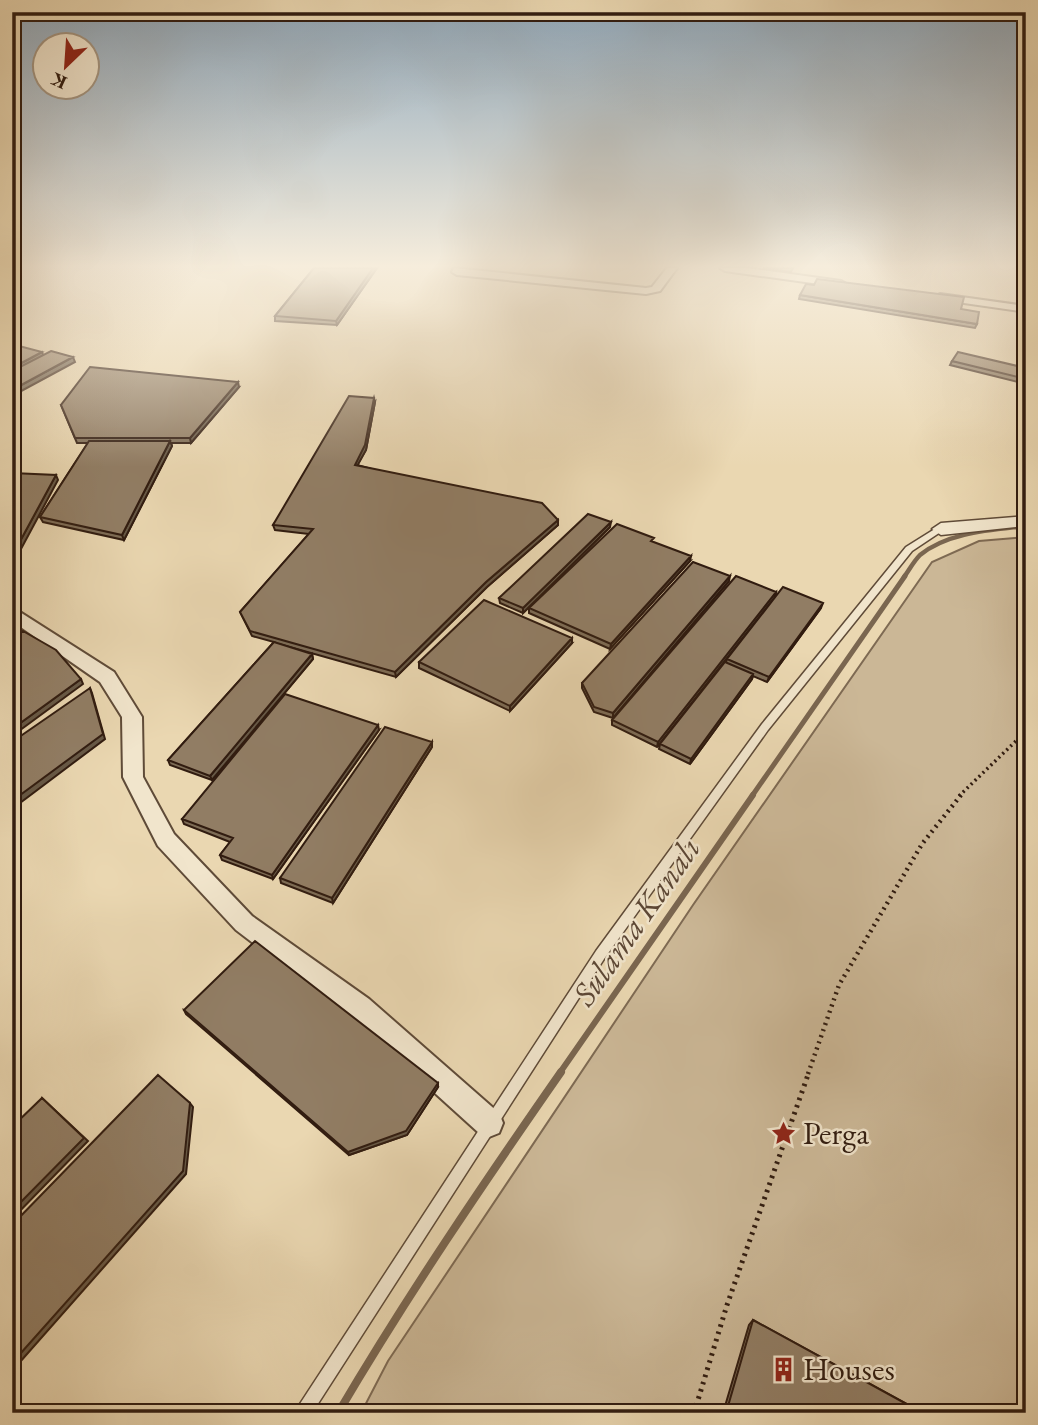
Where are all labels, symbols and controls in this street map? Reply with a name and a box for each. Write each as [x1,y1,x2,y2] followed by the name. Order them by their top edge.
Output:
[32,32,102,102] north arrow
[47,66,71,95] text: K
[562,828,710,1014] water label: Sulama Kanalı
[803,1112,869,1154] place label: Perga
[769,1119,797,1147] place icon: Perga
[803,1348,895,1390] place label: Houses
[769,1355,797,1383] building icon: Houses

